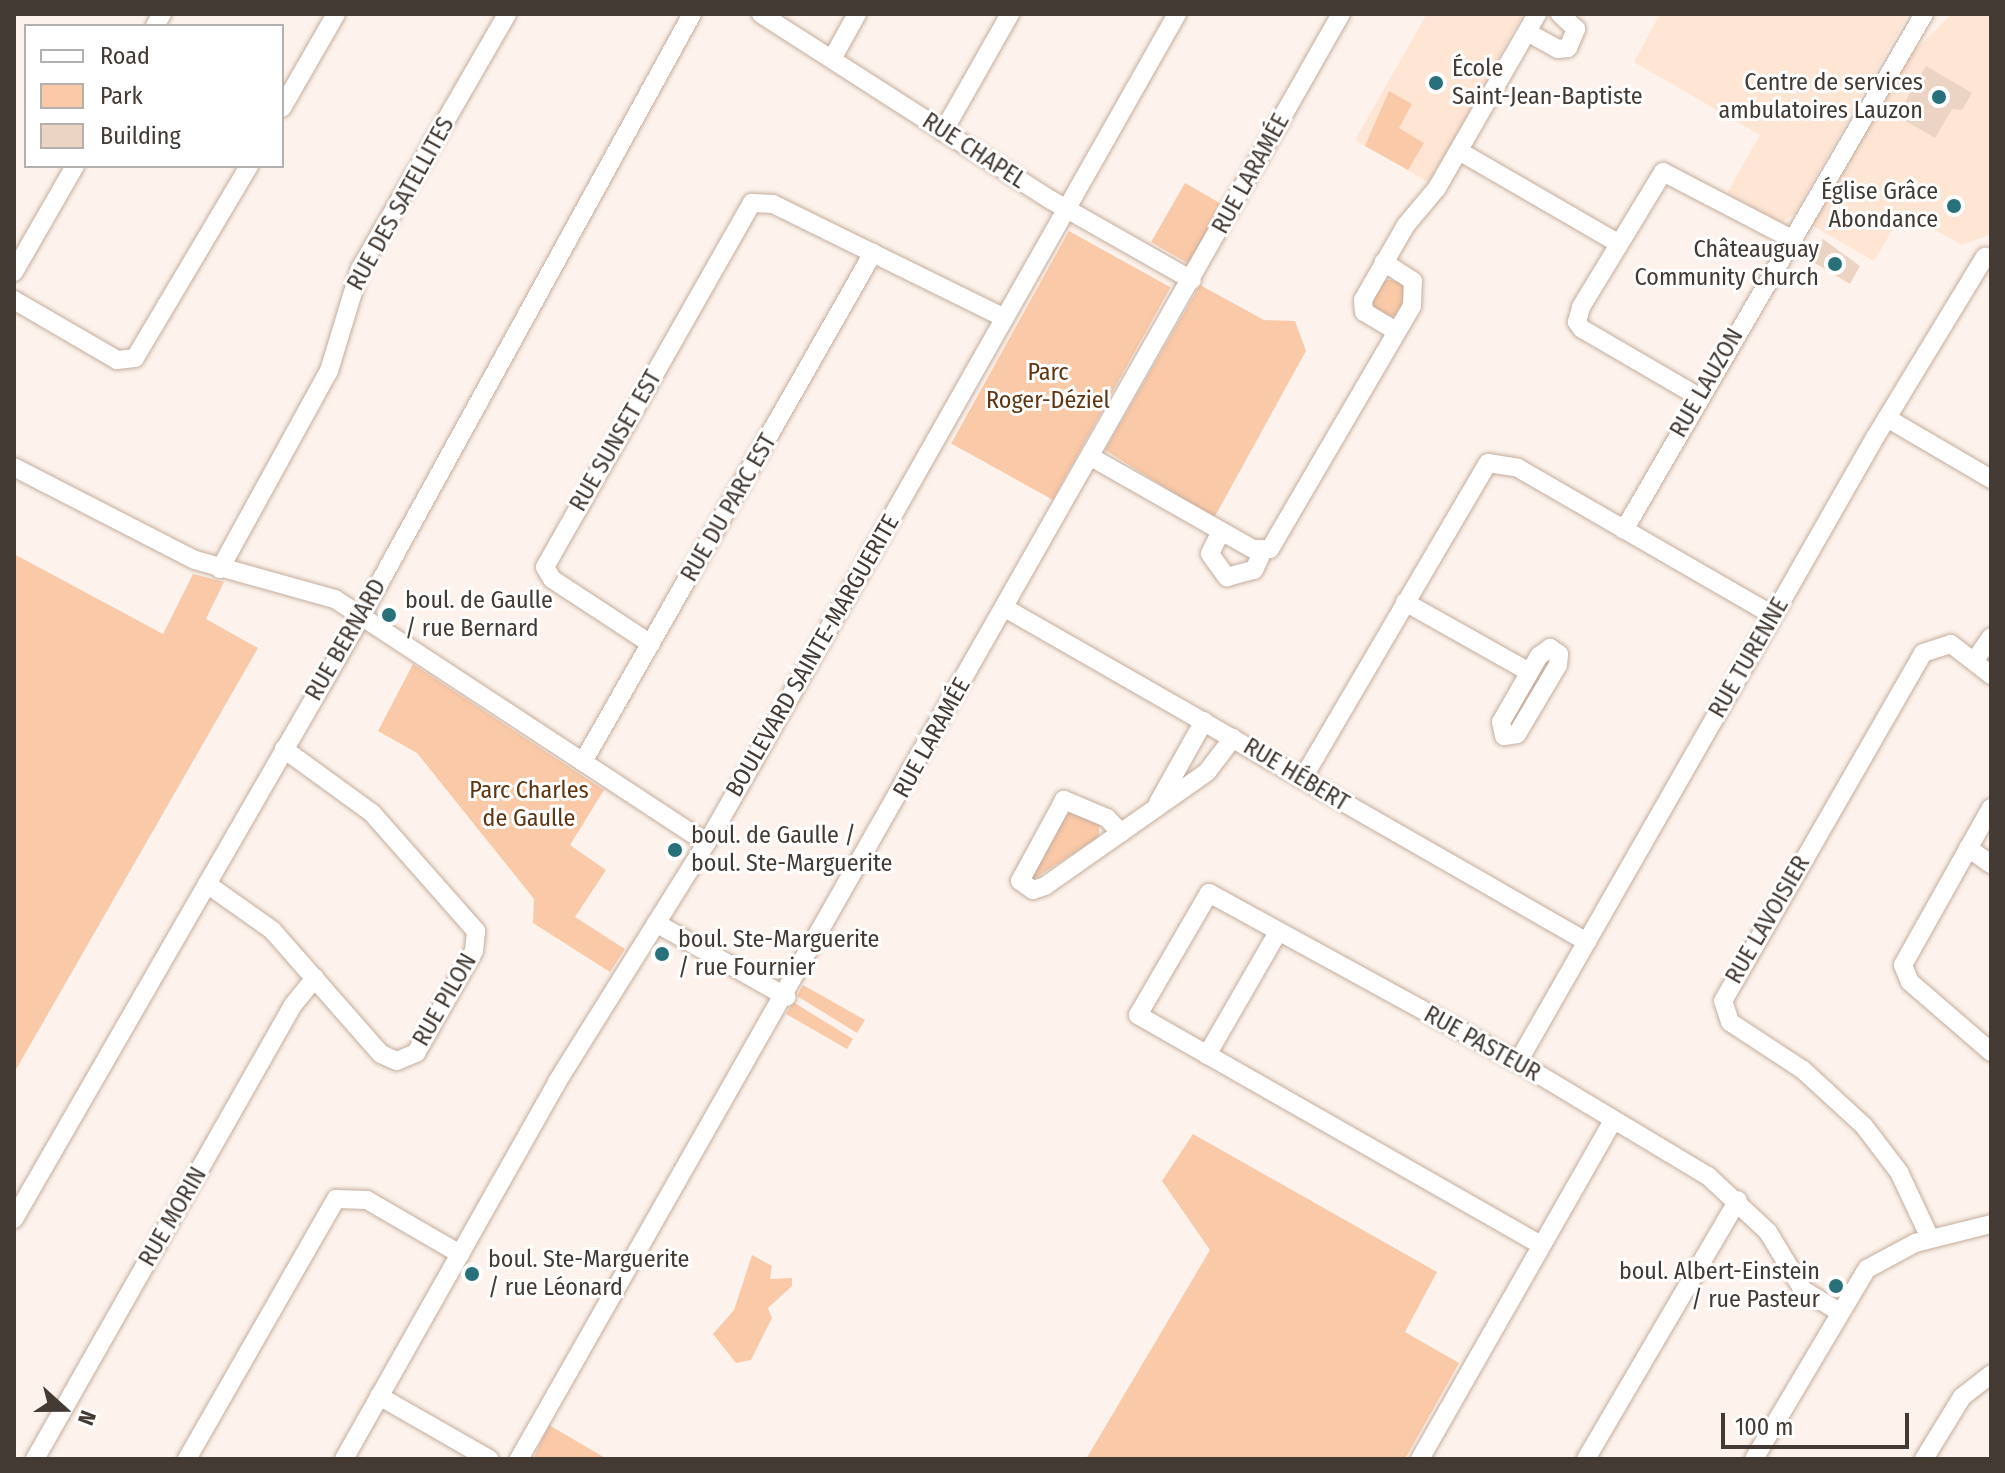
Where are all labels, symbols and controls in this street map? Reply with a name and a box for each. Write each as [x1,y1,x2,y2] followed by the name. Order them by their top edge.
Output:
[24,24,284,168] legend
[100,42,150,70] text: Road
[1452,55,1642,111] place label: École Saint-Jean-Baptiste
[1719,69,1923,125] place label: Centre de services ambulatoires Lauzon
[1427,74,1445,92] marker: École Saint-Jean-Baptiste
[100,82,143,110] text: Park
[1930,88,1948,106] marker: Centre de services ambulatoires Lauzon
[917,107,1031,195] street label: RUE CHAPEL
[1206,109,1296,239] street label: RUE LARAMÉE
[341,112,461,296] street label: RUE DES SATELLITES
[100,122,181,150] text: Building
[1821,178,1938,234] place label: Église Grâce Abondance
[1945,197,1963,215] marker: Église Grâce Abondance
[1635,236,1819,292] place label: Châteauguay Community Church
[1826,255,1844,273] marker: Châteauguay Community Church
[1664,323,1750,443] street label: RUE LAUZON
[986,359,1110,415] park label: Parc Roger-Déziel
[564,365,668,517] street label: RUE SUNSET EST
[675,429,783,587] street label: RUE DU PARC EST
[720,510,906,802] street label: BOULEVARD SAINTE-MARGUERITE
[300,574,392,706] street label: RUE BERNARD
[405,587,553,643] place label: boul. de Gaulle / rue Bernard
[1703,593,1795,723] street label: RUE TURENNE
[380,606,398,624] marker: boul. de Gaulle / rue Bernard
[887,673,977,803] street label: RUE LARAMÉE
[1238,732,1354,818] street label: RUE HÉBERT
[469,777,589,833] park label: Parc Charles de Gaulle
[691,822,892,878] place label: boul. de Gaulle / boul. Ste-Marguerite
[666,841,684,859] marker: boul. de Gaulle / boul. Ste-Marguerite
[1720,851,1816,989] street label: RUE LAVOISIER
[678,926,879,982] place label: boul. Ste-Marguerite / rue Fournier
[653,945,671,963] marker: boul. Ste-Marguerite / rue Fournier
[407,949,483,1051] street label: RUE PILON
[1419,1000,1545,1088] street label: RUE PASTEUR
[133,1162,213,1272] street label: RUE MORIN
[488,1246,689,1302] place label: boul. Ste-Marguerite / rue Léonard
[1619,1258,1820,1314] place label: boul. Albert-Einstein / rue Pasteur
[463,1265,481,1283] marker: boul. Ste-Marguerite / rue Léonard
[1827,1277,1845,1295] marker: boul. Albert-Einstein / rue Pasteur
[24,1369,104,1449] north arrow
[1725,1397,1913,1447] scale bar
[72,1407,102,1429] text: N
[1735,1413,1793,1441] text: 100 m

